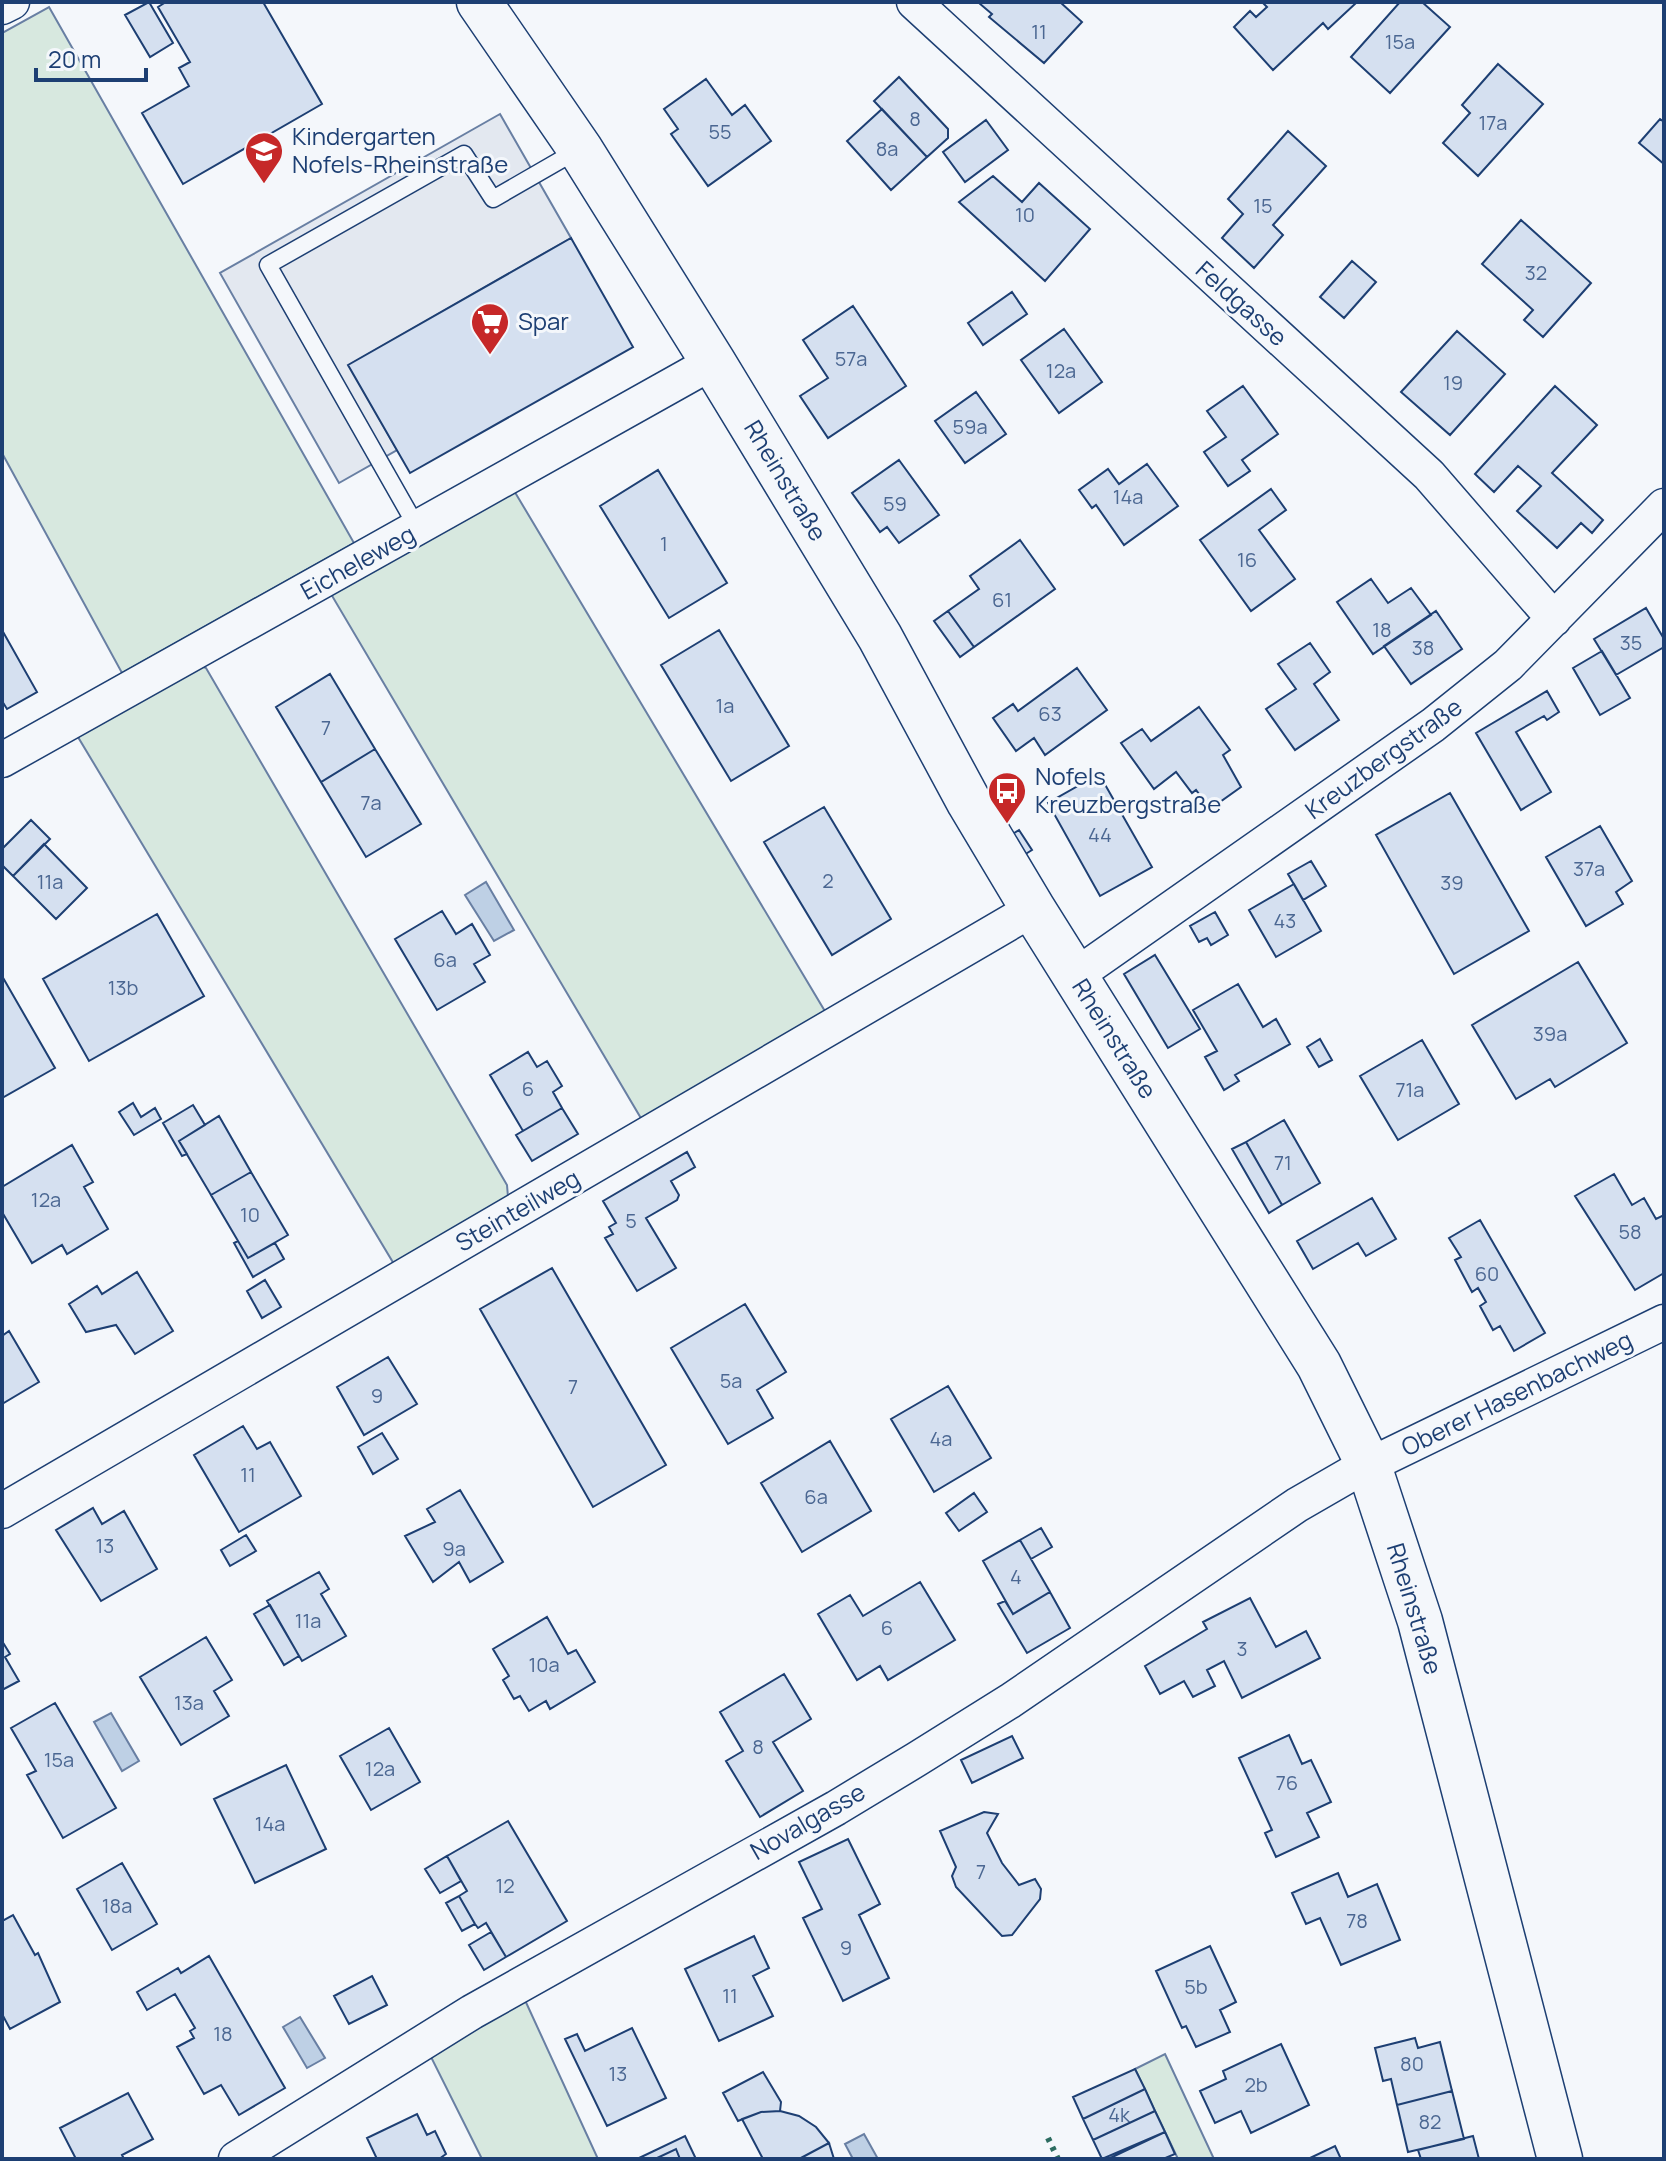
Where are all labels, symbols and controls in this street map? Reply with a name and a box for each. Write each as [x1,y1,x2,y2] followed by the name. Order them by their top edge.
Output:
[1031,18,1047,45] house number: 11
[1385,28,1415,55] house number: 15a
[36,32,146,82] scale bar
[48,42,101,75] text: 20 m
[909,105,921,132] house number: 8
[1479,109,1507,136] house number: 17a
[708,118,732,145] house number: 55
[292,119,508,180] place label: Kindergarten Nofels-Rheinstraße
[243,130,285,185] school or university icon: Kindergarten Nofels-Rheinstraße
[876,135,898,162] house number: 8a
[1253,192,1273,219] house number: 15
[1015,201,1035,228] house number: 10
[1189,253,1295,353] street label: Feldgasse
[1525,259,1547,286] house number: 32
[469,301,511,356] supermarket icon: Spar
[518,304,569,337] place label: Spar
[835,345,867,372] house number: 57a
[1046,357,1076,384] house number: 12a
[1443,369,1463,396] house number: 19
[952,413,988,440] house number: 59a
[737,414,835,547] street label: Rheinstraße
[1113,483,1143,510] house number: 14a
[883,490,907,517] house number: 59
[294,517,420,607] street label: Eicheleweg
[660,530,668,557] house number: 1
[1237,546,1257,573] house number: 16
[992,586,1012,613] house number: 61
[1372,616,1392,643] house number: 18
[1620,629,1642,656] house number: 35
[1412,634,1434,661] house number: 38
[1298,690,1468,826] street label: Kreuzbergstraße
[716,692,734,719] house number: 1a
[1038,700,1062,727] house number: 63
[321,714,331,741] house number: 7
[1035,759,1221,820] place label: Nofels Kreuzbergstraße
[986,770,1028,825] bus stop icon: Nofels Kreuzbergstraße
[360,789,382,816] house number: 7a
[1088,821,1112,848] house number: 44
[1573,855,1605,882] house number: 37a
[822,867,834,894] house number: 2
[37,868,63,895] house number: 11a
[1440,869,1464,896] house number: 39
[1274,907,1296,934] house number: 43
[433,946,457,973] house number: 6a
[1065,972,1165,1104] street label: Rheinstraße
[108,974,139,1001] house number: 13b
[1533,1020,1567,1047] house number: 39a
[522,1075,534,1102] house number: 6
[1396,1076,1424,1103] house number: 71a
[1274,1149,1292,1176] house number: 71
[449,1161,585,1259] street label: Steinteilweg
[31,1186,61,1213] house number: 12a
[240,1201,260,1228] house number: 10
[625,1207,637,1234] house number: 5
[1618,1218,1642,1245] house number: 58
[1475,1260,1499,1287] house number: 60
[1395,1322,1637,1463] street label: Oberer Hasenbachweg
[720,1367,742,1394] house number: 5a
[568,1373,578,1400] house number: 7
[371,1382,383,1409] house number: 9
[930,1425,952,1452] house number: 4a
[240,1461,256,1488] house number: 11
[804,1483,828,1510] house number: 6a
[96,1532,114,1559] house number: 13
[442,1535,466,1562] house number: 9a
[1380,1539,1451,1678] street label: Rheinstraße
[1010,1563,1022,1590] house number: 4
[295,1607,321,1634] house number: 11a
[881,1614,893,1641] house number: 6
[1236,1635,1248,1662] house number: 3
[528,1651,560,1678] house number: 10a
[174,1689,204,1716] house number: 13a
[752,1733,764,1760] house number: 8
[44,1746,74,1773] house number: 15a
[365,1755,395,1782] house number: 12a
[1276,1769,1298,1796] house number: 76
[744,1775,871,1867] street label: Novalgasse
[255,1810,285,1837] house number: 14a
[976,1858,986,1885] house number: 7
[495,1872,515,1899] house number: 12
[102,1892,132,1919] house number: 18a
[1346,1907,1368,1934] house number: 78
[840,1934,852,1961] house number: 9
[1184,1973,1208,2000] house number: 5b
[722,1982,738,2009] house number: 11
[213,2020,233,2047] house number: 18
[1400,2050,1424,2077] house number: 80
[609,2060,627,2087] house number: 13
[1244,2071,1268,2098] house number: 2b
[1108,2101,1131,2128] house number: 4k
[1418,2108,1442,2135] house number: 82

